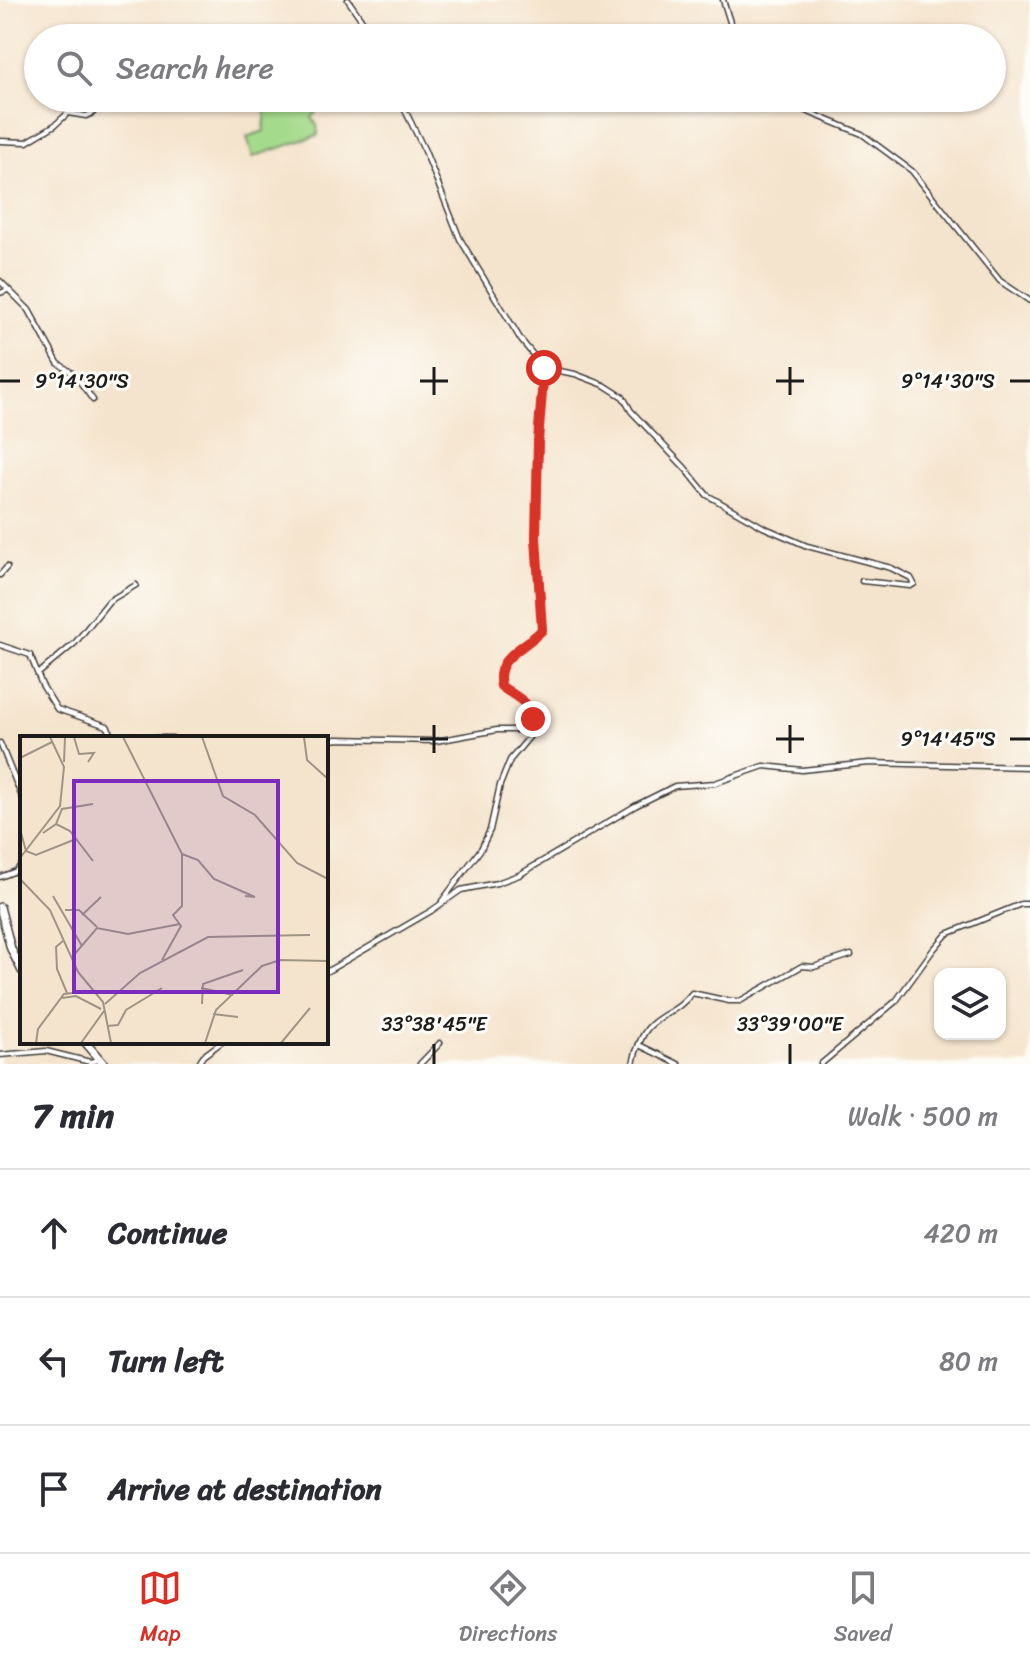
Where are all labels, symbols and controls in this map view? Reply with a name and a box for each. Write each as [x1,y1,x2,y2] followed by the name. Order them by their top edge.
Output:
[24,24,1006,112] search box
[116,41,274,95] text: Search here
[52,46,96,90] icon: search
[526,350,562,386] route start
[35,364,129,399] text: 9°14'30"S
[901,364,995,399] text: 9°14'30"S
[515,701,551,737] route end
[901,722,996,757] text: 9°14'45"S
[20,736,328,1044] inset map
[934,968,1006,1040] map controls
[934,968,1006,1040] button: layers
[381,1007,488,1042] text: 33°38'45"E
[737,1007,845,1042] text: 33°39'00"E
[32,1086,114,1146] text: 7 min
[848,1093,998,1139] text: Walk · 500 m
[108,1206,227,1260] text: Continue
[924,1210,998,1256] text: 420 m
[32,1211,76,1255] icon: ahead
[108,1334,224,1388] text: Turn left
[939,1338,998,1384] text: 80 m
[32,1339,76,1383] icon: left
[108,1462,382,1516] text: Arrive at destination
[32,1467,76,1511] icon: arrive
[138,1566,182,1653] tab: Map
[459,1566,557,1653] tab: Directions
[834,1566,892,1653] tab: Saved

